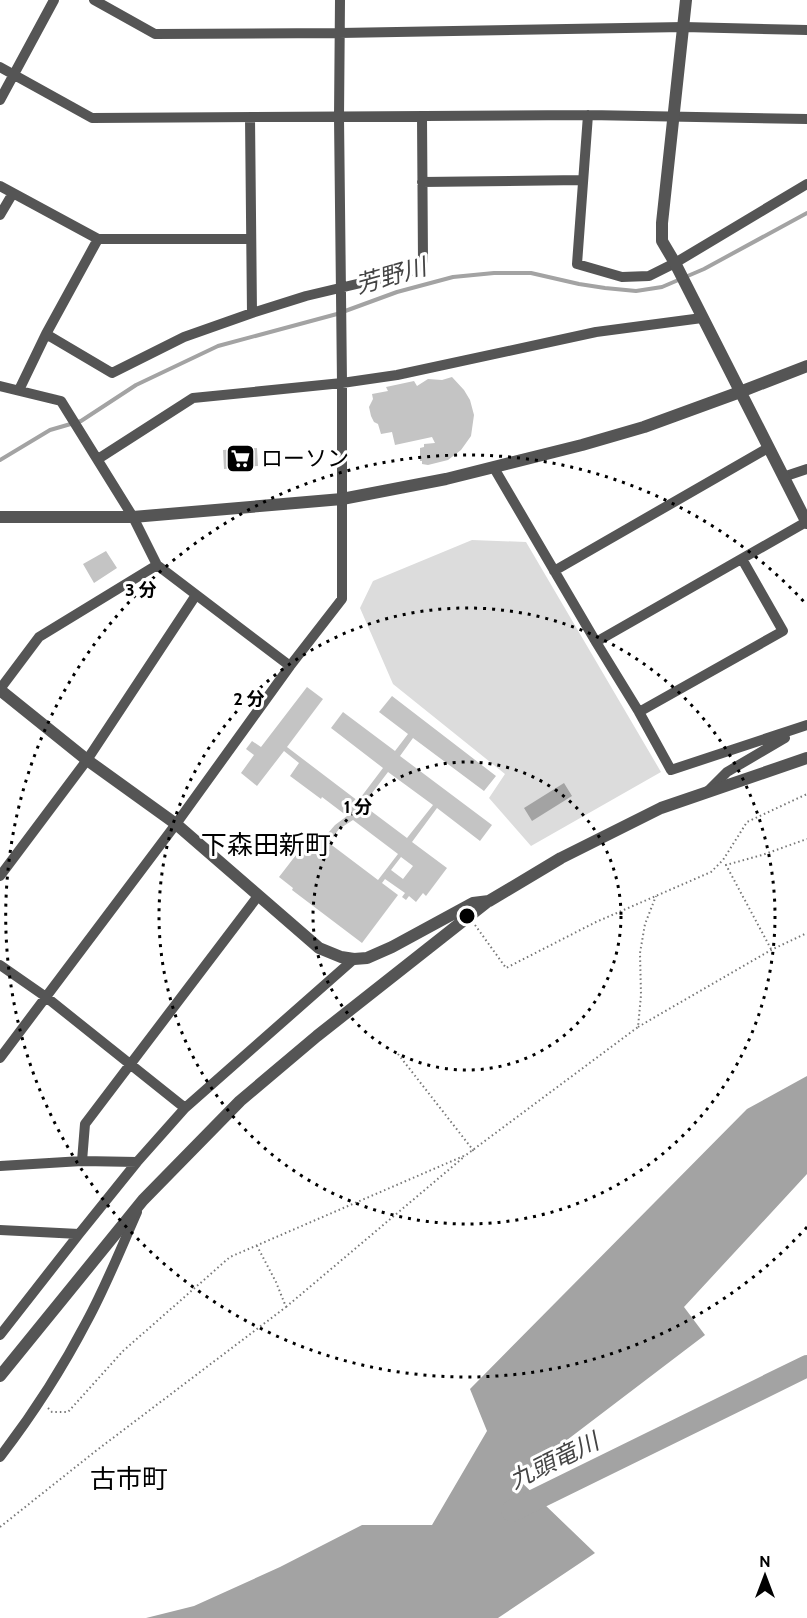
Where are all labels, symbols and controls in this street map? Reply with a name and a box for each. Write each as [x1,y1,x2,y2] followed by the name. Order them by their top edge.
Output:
[352,251,432,299] water label: 芳野川
[224,442,256,474] supermarket icon: ローソン
[261,445,349,472] place label: ローソン
[125,579,157,601] text: 3 分
[233,688,265,710] text: 2 分
[344,796,372,818] text: 1 分
[201,829,331,861] district label: 下森田新町
[457,906,477,926] centre of rings
[504,1425,606,1495] water label: 九頭竜川
[90,1463,168,1495] district label: 古市町
[735,1546,795,1606] north arrow
[759,1552,771,1571] text: N

